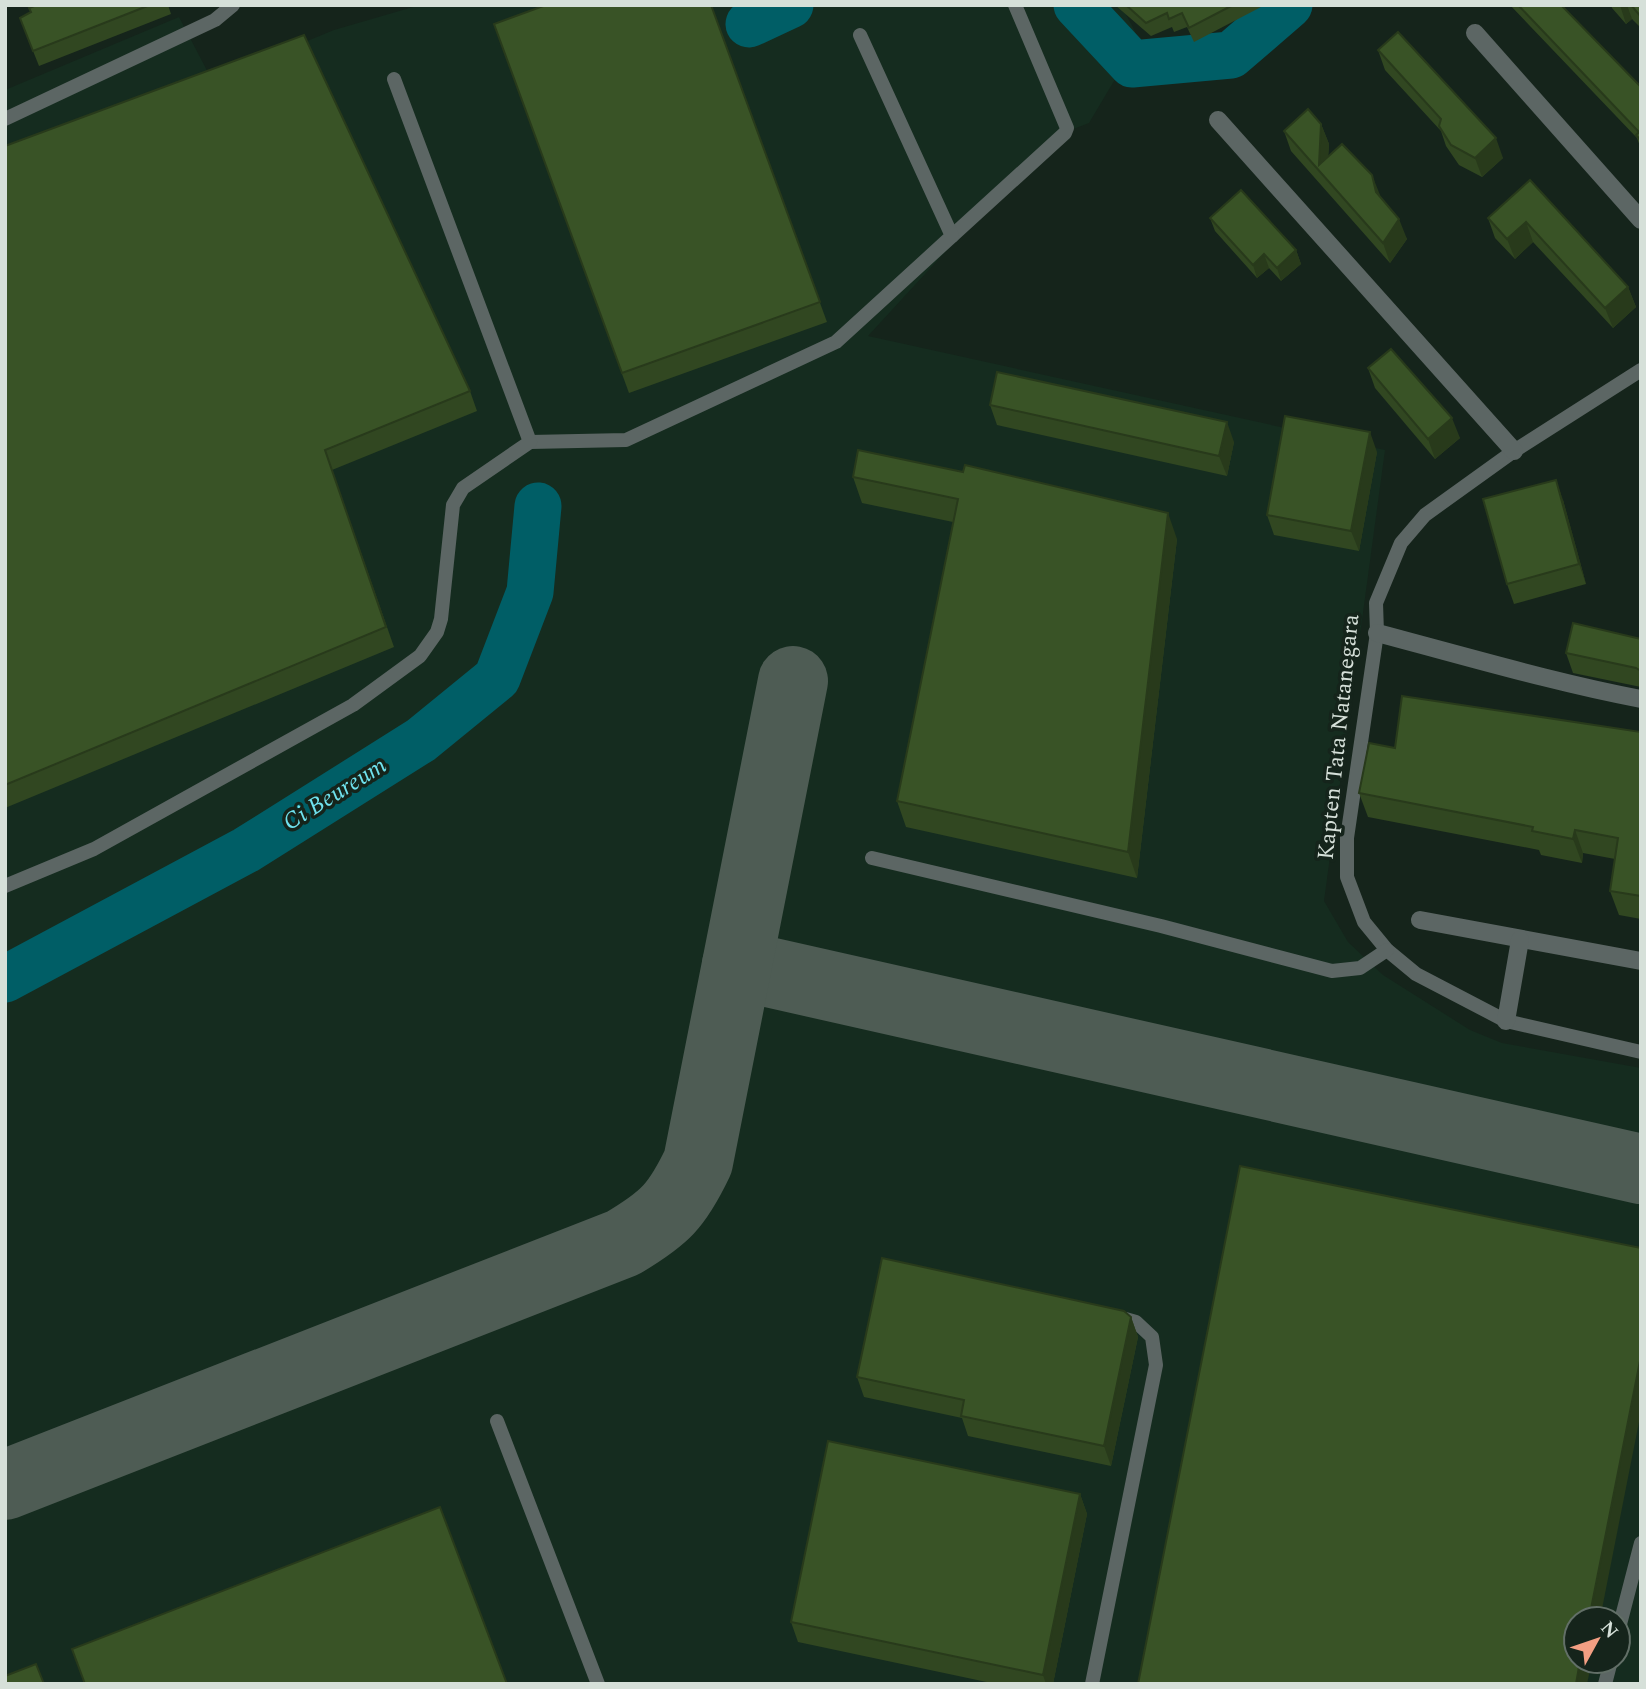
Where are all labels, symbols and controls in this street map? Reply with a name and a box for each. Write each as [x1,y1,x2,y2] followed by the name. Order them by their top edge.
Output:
[1309,612,1369,862] street label: Kapten Tata Natanegara
[276,748,394,840] water label: Ci Beureum
[1562,1605,1632,1675] north arrow
[1593,1615,1625,1645] text: N

